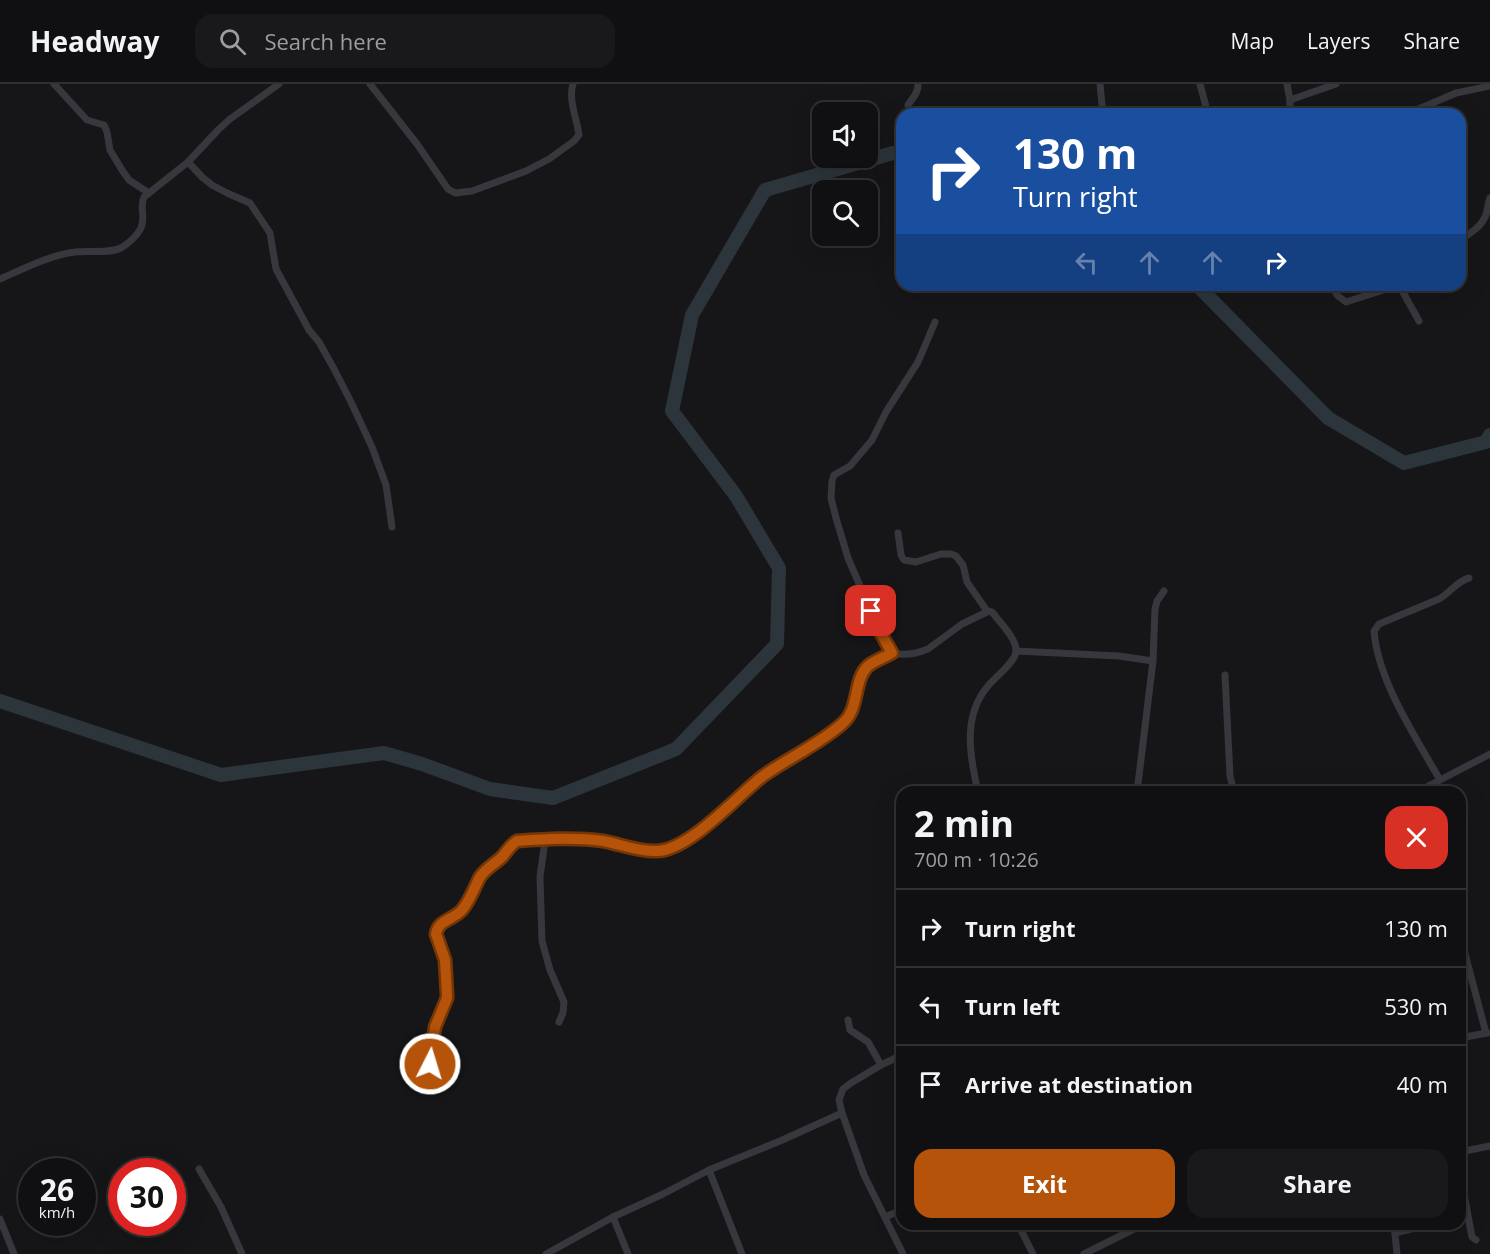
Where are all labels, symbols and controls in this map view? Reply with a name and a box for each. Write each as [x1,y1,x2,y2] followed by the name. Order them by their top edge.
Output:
[195,14,615,68] search box
[30,22,159,60] text: Headway
[216,25,249,58] icon: search
[264,26,387,56] text: Search here
[1231,27,1274,55] text: Map
[1307,27,1371,55] text: Layers
[1404,27,1460,55] text: Share
[812,102,878,246] map controls
[812,102,878,168] button: sound
[1013,124,1137,181] text: 130 m
[914,132,992,210] icon: right
[1013,178,1138,215] text: Turn right
[812,180,878,246] button: search
[1070,246,1103,279] icon: left
[1133,246,1166,279] icon: ahead
[1196,246,1229,279] icon: ahead
[1259,246,1292,279] icon: right
[845,585,896,636] pin
[854,594,887,627] icon: arrive
[914,799,1014,848] text: 2 min
[1385,806,1448,869] button: close
[914,846,1039,873] text: 700 m · 10:26
[914,912,947,945] icon: right
[965,913,1076,943] text: Turn right
[1384,913,1448,943] text: 130 m
[914,990,947,1023] icon: left
[965,991,1060,1021] text: Turn left
[1384,991,1448,1021] text: 530 m
[398,1032,462,1096] position arrow
[914,1068,947,1101] icon: arrive
[965,1069,1193,1099] text: Arrive at destination
[1397,1069,1448,1099] text: 40 m
[914,1149,1175,1218] button: Exit
[1187,1149,1448,1218] button: Share
[108,1158,186,1236] speed limit sign: 30
[40,1169,74,1210] text: 26
[39,1202,75,1222] text: km/h

